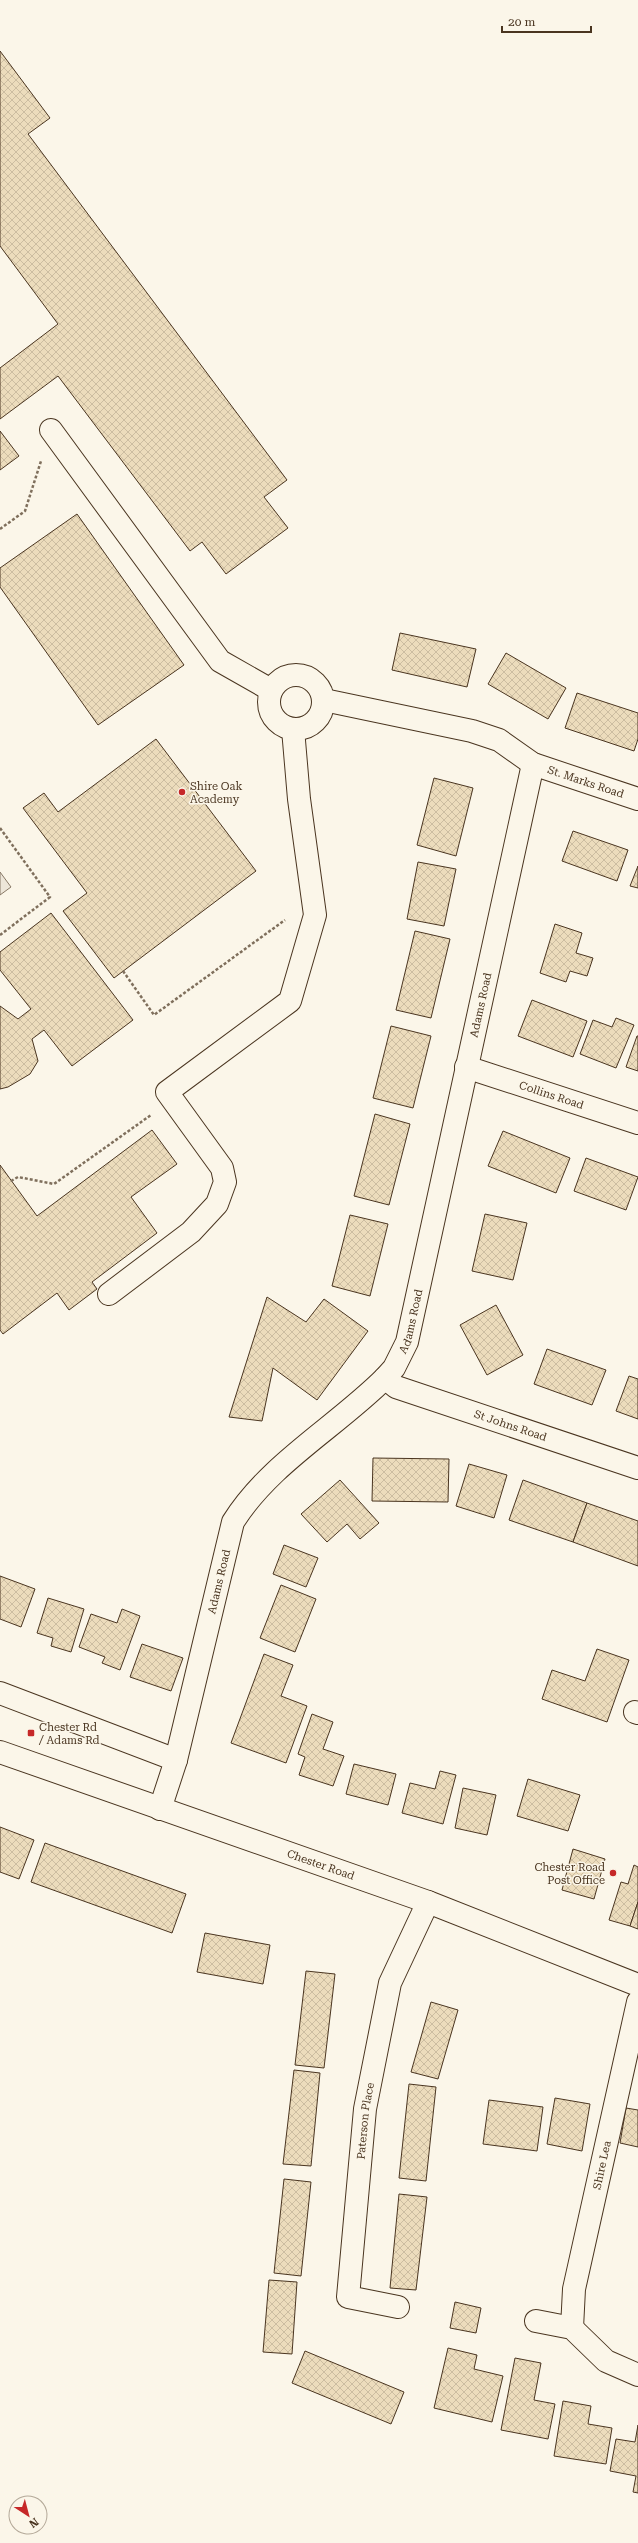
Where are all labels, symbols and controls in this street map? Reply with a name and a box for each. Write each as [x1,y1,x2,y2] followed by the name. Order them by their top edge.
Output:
[502,8,591,34] scale bar
[508,15,535,29] text: 20 m
[546,763,626,800] street label: St. Marks Road
[190,780,242,806] place label: Shire Oak Academy
[177,787,187,797] marker: Shire Oak Academy
[467,971,494,1038] street label: Adams Road
[518,1078,586,1111] street label: Collins Road
[396,1288,425,1356] street label: Adams Road
[473,1407,549,1444] street label: St Johns Road
[205,1548,233,1615] street label: Adams Road
[38,1721,100,1747] place label: Chester Rd / Adams Rd
[26,1728,36,1738] marker: Chester Rd / Adams Rd
[285,1847,356,1882] street label: Chester Road
[534,1861,605,1887] place label: Chester Road Post Office
[608,1868,618,1878] marker: Chester Road Post Office
[354,2081,377,2160] street label: Paterson Place
[590,2139,613,2191] street label: Shire Lea
[8,2495,48,2535] north arrow
[26,2515,41,2531] text: N

